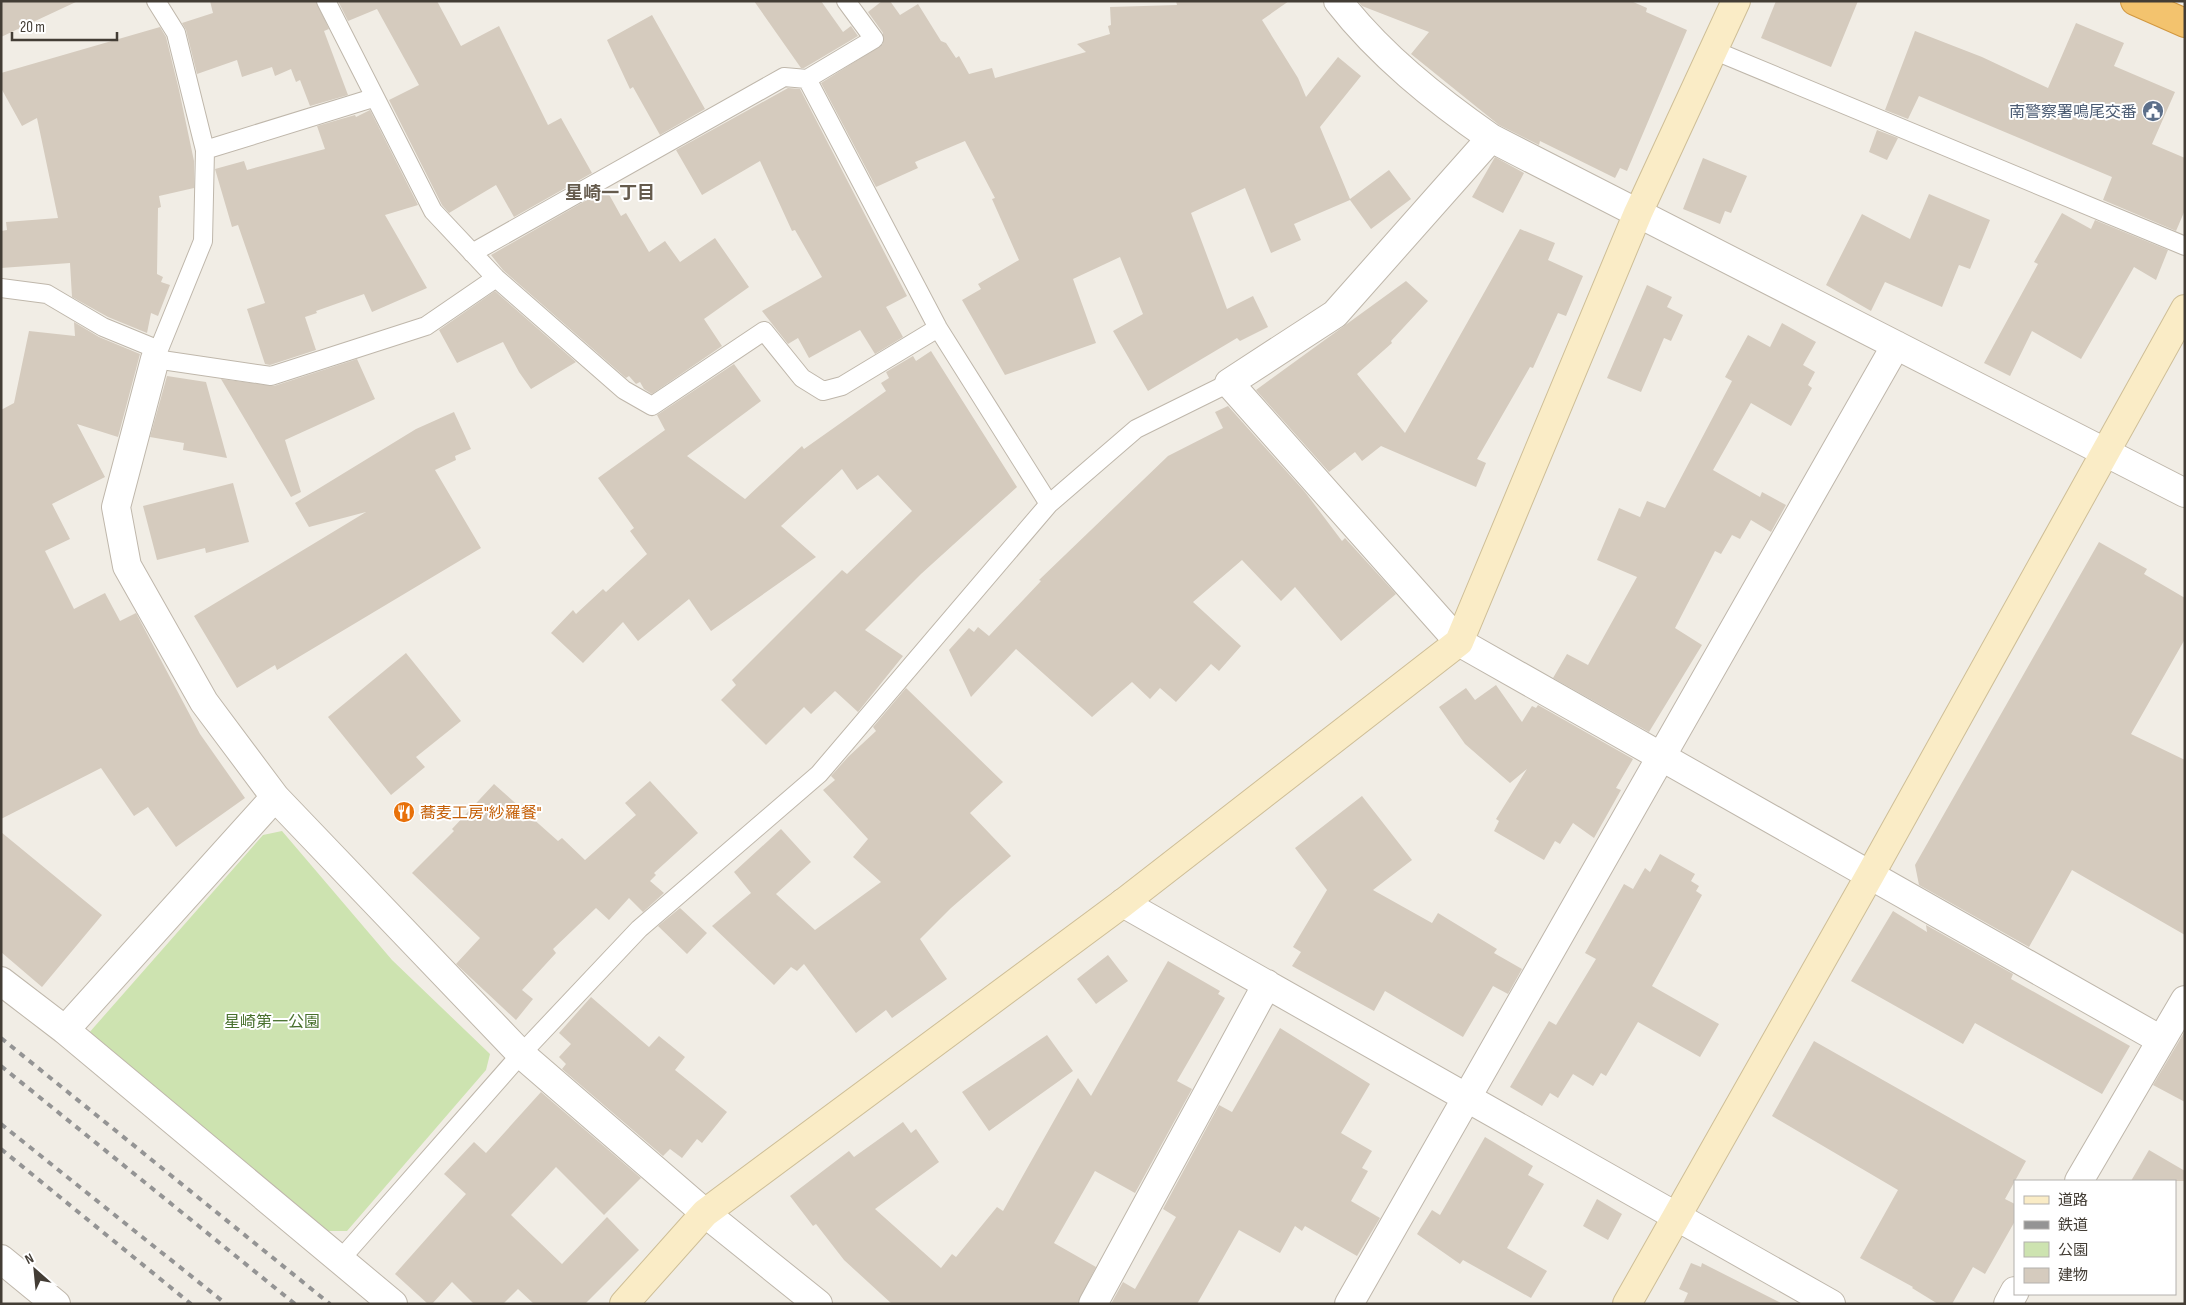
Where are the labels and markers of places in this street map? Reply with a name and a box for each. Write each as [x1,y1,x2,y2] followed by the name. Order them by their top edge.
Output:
[2141,99,2165,123] public building icon: 南警察署鳴尾交番
[2009,103,2137,122] place label: 南警察署鳴尾交番
[392,800,416,824] restaurant icon: 蕎麦工房"紗羅餐"
[420,804,541,823] place label: 蕎麦工房"紗羅餐"

